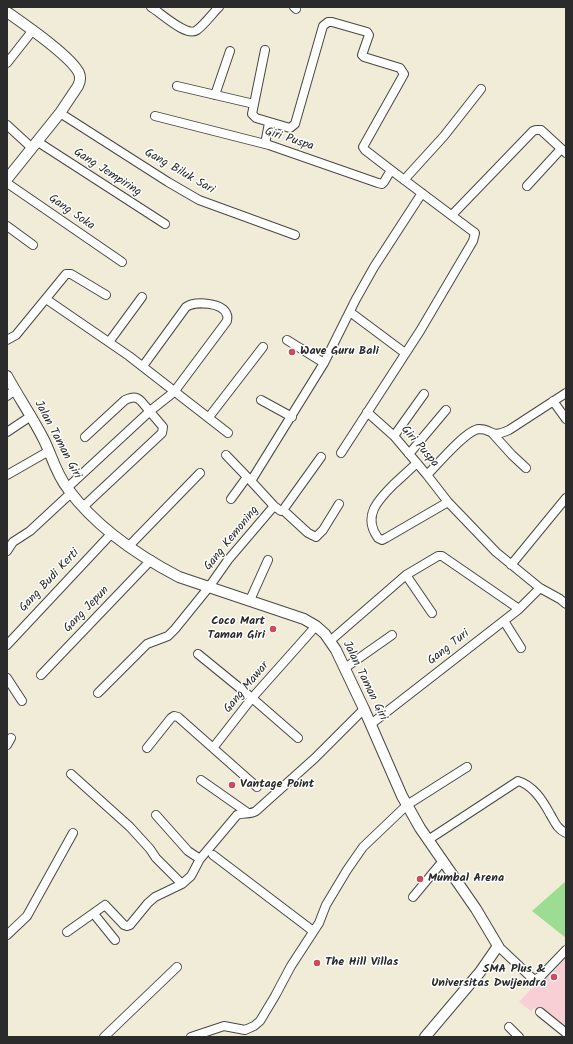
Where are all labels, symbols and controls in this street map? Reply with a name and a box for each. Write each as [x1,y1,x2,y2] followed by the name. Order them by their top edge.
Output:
[263,125,315,155] street label: Giri Puspa
[70,146,144,200] street label: Gang Jempiring
[141,146,217,198] street label: Gang Biluk Sari
[45,192,97,234] street label: Gang Soka
[300,345,379,359] place label: Wave Guru Bali
[287,347,297,357] marker: Wave Guru Bali
[30,398,84,482] street label: Jalan Taman Giri
[397,423,441,471] street label: Giri Puspa
[202,504,262,574] street label: Gang Kemoning
[17,547,83,615] street label: Gang Budi Kerti
[61,584,113,636] street label: Gang Jepun
[207,615,265,643] place label: Coco Mart Taman Giri
[268,624,278,634] marker: Coco Mart Taman Giri
[425,627,473,669] street label: Gang Turi
[339,639,389,723] street label: Jalan Taman Giri
[221,659,273,717] street label: Gang Mawar
[240,778,314,792] place label: Vantage Point
[227,780,237,790] marker: Vantage Point
[428,872,504,886] place label: Mumbal Arena
[415,874,425,884] marker: Mumbal Arena
[325,956,398,970] place label: The Hill Villas
[312,958,322,968] marker: The Hill Villas
[431,963,546,991] place label: SMA Plus & Universitas Dwijendra
[549,972,559,982] marker: SMA Plus & Universitas Dwijendra

